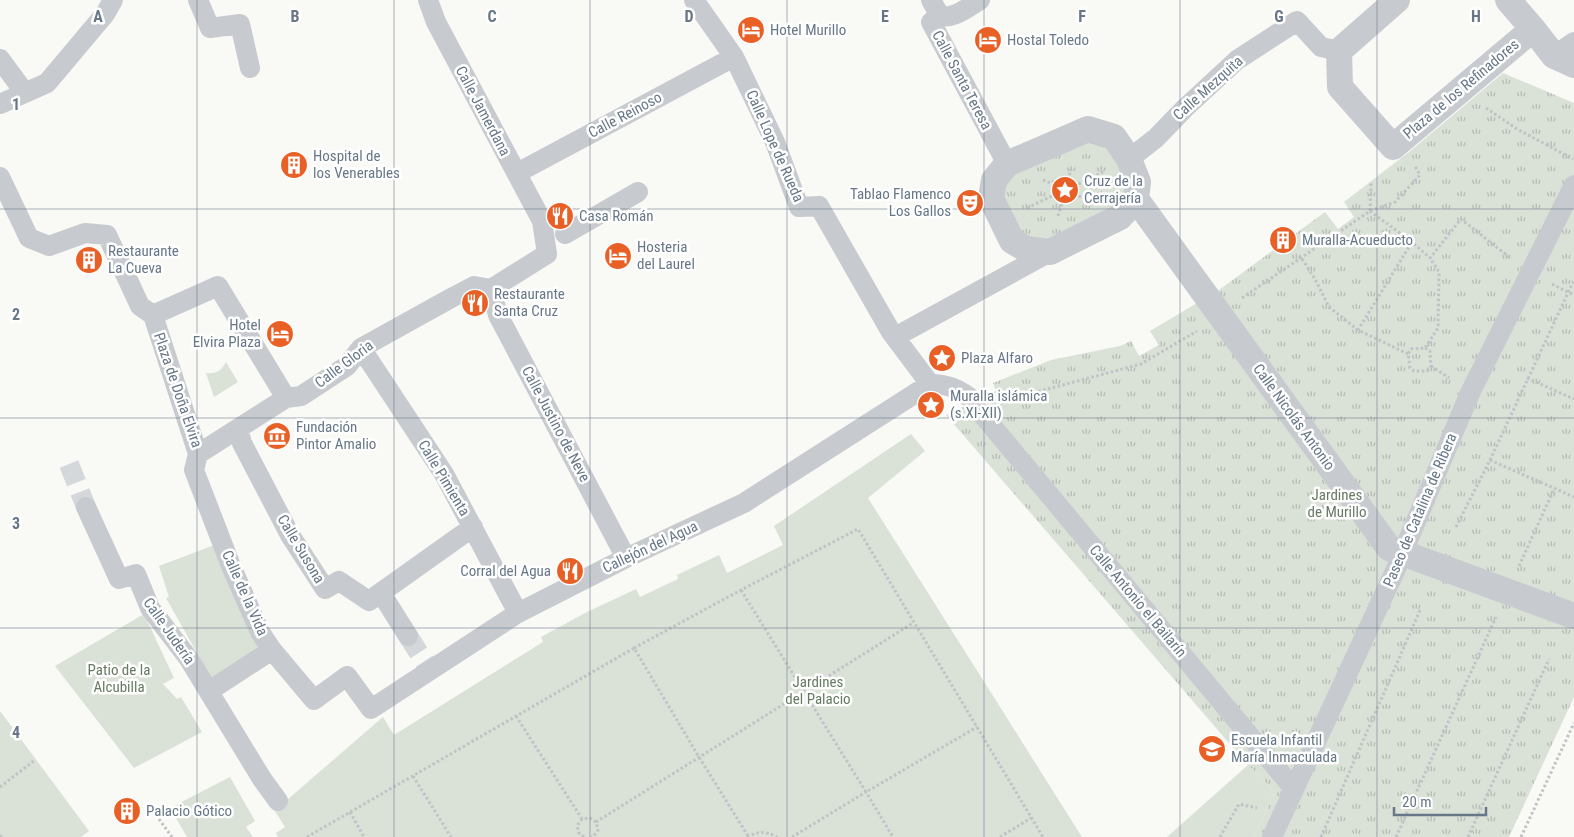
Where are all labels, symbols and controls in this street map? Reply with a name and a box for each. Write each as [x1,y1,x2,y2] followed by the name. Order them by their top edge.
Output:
[93,7,103,26] text: A
[291,7,300,26] text: B
[487,7,497,26] text: C
[684,7,694,26] text: D
[881,7,889,26] text: E
[1078,7,1086,26] text: F
[1274,7,1284,26] text: G
[1471,7,1481,26] text: H
[736,15,766,45] hotel icon: Hotel Murillo
[770,21,846,39] place label: Hotel Murillo
[973,25,1003,55] hotel icon: Hostal Toledo
[928,27,996,133] street label: Calle Santa Teresa
[1007,31,1089,49] place label: Hostal Toledo
[1400,35,1523,143] street label: Plaza de los Refinadores
[1169,52,1247,124] street label: Calle Mezquita
[452,63,514,159] street label: Calle Jamerdana
[742,87,808,205] street label: Calle Lope de Rueda
[585,88,665,142] street label: Calle Reinoso
[12,95,20,114] text: 1
[313,147,400,182] place label: Hospital de los Venerables
[279,150,309,180] building icon: Hospital de los Venerables
[1084,172,1143,207] place label: Cruz de la Cerrajería
[1050,175,1080,205] place icon: Cruz de la Cerrajería
[850,185,951,220] place label: Tablao Flamenco Los Gallos
[955,188,985,218] theatre icon: Tablao Flamenco Los Gallos
[545,201,575,231] restaurant icon: Casa Román
[579,207,653,225] place label: Casa Román
[1268,225,1298,255] building icon: Muralla-Acueducto
[1302,231,1413,249] place label: Muralla-Acueducto
[637,238,695,273] place label: Hosteria del Laurel
[603,241,633,271] hotel icon: Hosteria del Laurel
[108,242,179,277] place label: Restaurante La Cueva
[74,245,104,275] building icon: Restaurante La Cueva
[494,285,565,320] place label: Restaurante Santa Cruz
[460,288,490,318] restaurant icon: Restaurante Santa Cruz
[12,305,20,324] text: 2
[193,316,261,351] place label: Hotel Elvira Plaza
[265,319,295,349] hotel icon: Hotel Elvira Plaza
[150,330,206,450] street label: Plaza de Doña Elvira
[311,336,377,392] street label: Calle Gloria
[927,343,957,373] place icon: Plaza Alfaro
[961,349,1033,367] place label: Plaza Alfaro
[1249,360,1339,474] street label: Calle Nicolás Antonio
[518,363,594,485] street label: Calle Justino de Neve
[950,387,1047,422] place label: Muralla islámica (s.XI-XII)
[916,390,946,420] place icon: Muralla islámica (s.XI-XII)
[296,418,376,453] place label: Fundación Pintor Amalio
[262,421,292,451] museum icon: Fundación Pintor Amalio
[1379,430,1461,590] street label: Paseo de Catalina de Ribera
[414,437,474,519] street label: Calle Pimienta
[1308,486,1366,521] park label: Jardines de Murillo
[273,511,329,587] street label: Calle Susona
[12,514,20,533] text: 3
[600,517,700,577] street label: Callejón del Agua
[1086,541,1190,661] street label: Calle Antonio el Bailarín
[218,548,272,638] street label: Calle de la Vida
[555,556,585,586] restaurant icon: Corral del Agua
[460,562,551,580] place label: Corral del Agua
[139,594,199,668] street label: Calle Judería
[88,661,150,696] park label: Patio de la Alcubilla
[785,673,851,708] park label: Jardines del Palacio
[12,723,20,742] text: 4
[1231,731,1337,766] place label: Escuela Infantil María Inmaculada
[1197,734,1227,764] school or university icon: Escuela Infantil María Inmaculada
[1394,784,1486,816] scale bar
[1402,793,1432,811] text: 20 m
[112,796,142,826] building icon: Palacio Gótico
[146,802,232,820] place label: Palacio Gótico

